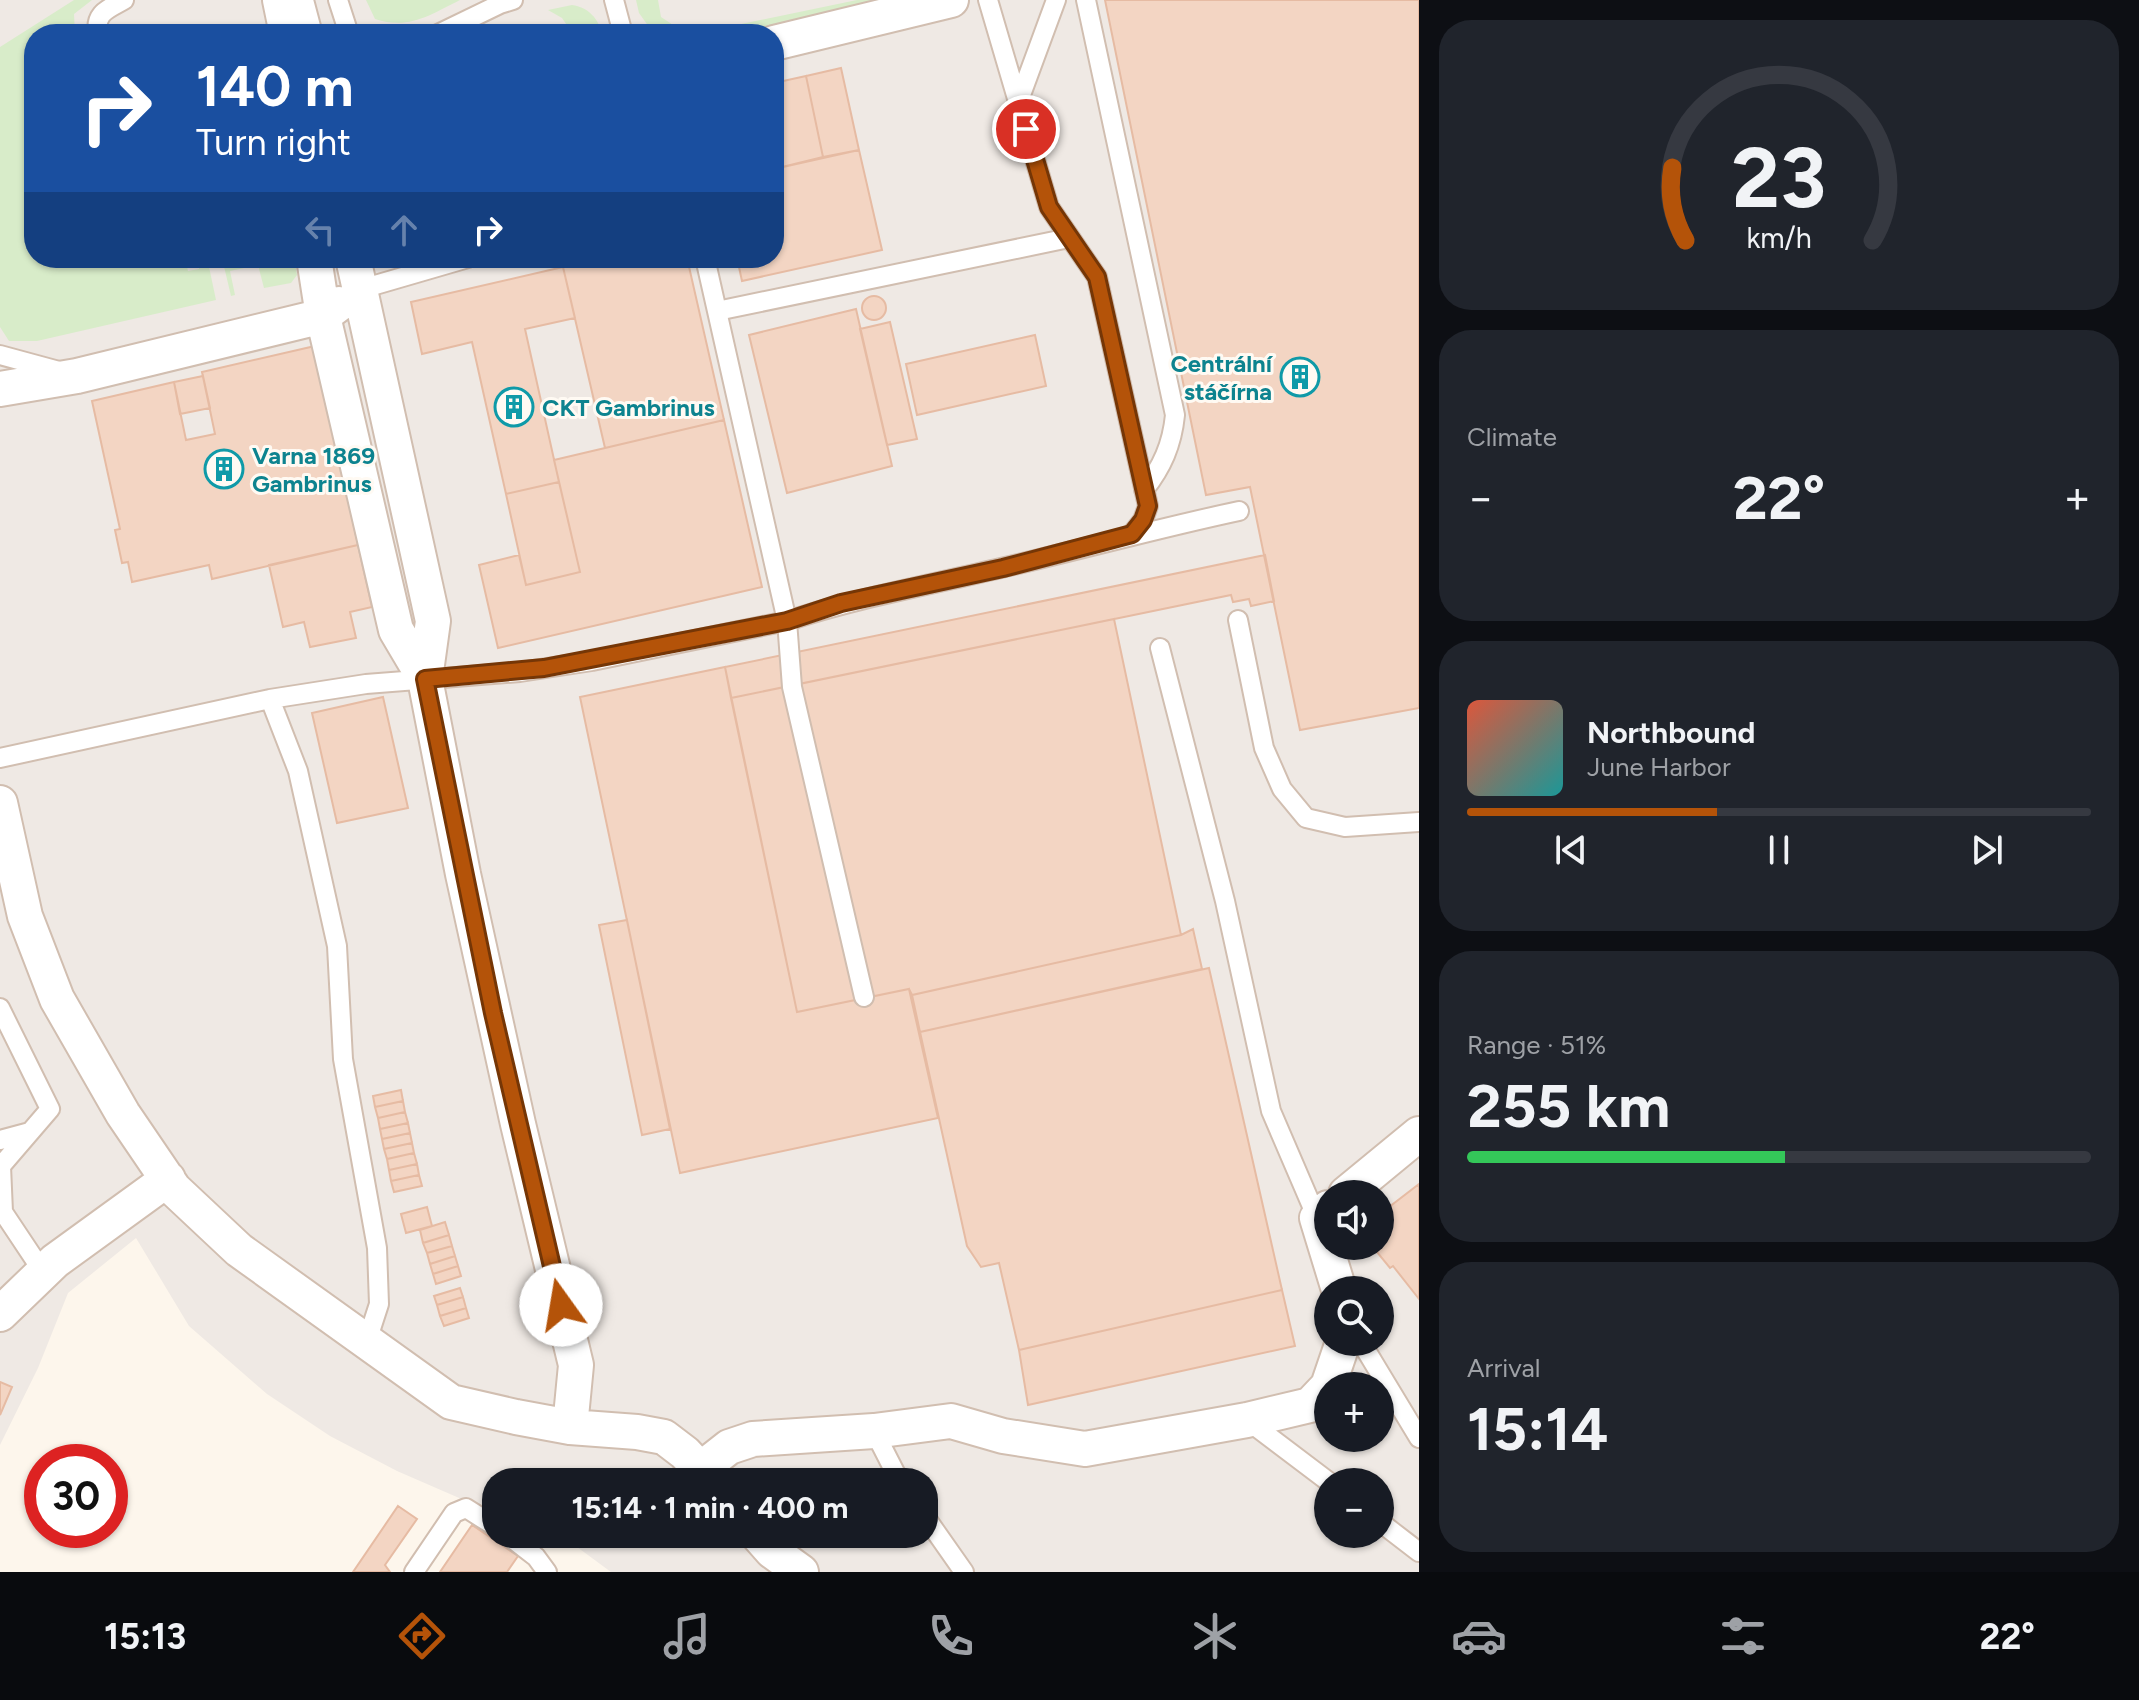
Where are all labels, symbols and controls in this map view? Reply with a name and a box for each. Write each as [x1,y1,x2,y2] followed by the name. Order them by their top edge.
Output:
[196,53,354,120] text: 140 m
[64,56,168,160] icon: right
[992,95,1060,163] pin
[1004,107,1048,151] icon: arrive
[196,121,351,164] text: Turn right
[1732,128,1826,228] text: 23
[298,208,342,252] icon: left
[382,208,426,252] icon: ahead
[466,208,510,252] icon: right
[1746,221,1812,255] text: km/h
[1170,349,1274,406] place label: Centrální stáčírna
[1279,356,1321,398] building icon: Centrální stáčírna
[493,386,535,428] building icon: CKT Gambrinus
[542,393,715,422] place label: CKT Gambrinus
[1467,421,1557,453] text: Climate
[252,441,375,498] place label: Varna 1869 Gambrinus
[203,448,245,490] building icon: Varna 1869 Gambrinus
[1733,462,1825,534] text: 22°
[1467,471,1494,524] text: −
[2064,471,2091,524] text: +
[1587,714,1755,751] text: Northbound
[1587,751,1731,783] text: June Harbor
[1549,828,1593,872] icon: previous
[1757,828,1801,872] icon: pause
[1965,828,2009,872] icon: next
[1467,1029,1606,1061] text: Range · 51%
[1467,1070,1670,1142] text: 255 km
[1314,1180,1394,1548] map controls
[1314,1180,1394,1260] button: sound
[519,1263,603,1347] position arrow
[1314,1276,1394,1356] button: search
[1467,1352,1540,1384] text: Arrival
[1314,1372,1394,1452] button: +
[1467,1393,1609,1465] text: 15:14
[24,1444,128,1548] speed limit sign: 30
[1314,1468,1394,1548] button: −
[572,1489,848,1526] text: 15:14 · 1 min · 400 m
[394,1608,450,1664] icon: directions
[659,1608,715,1664] icon: music
[923,1608,979,1664] icon: phone
[1187,1608,1243,1664] icon: climate
[1451,1608,1507,1664] icon: car
[1715,1608,1771,1664] icon: filters
[104,1615,186,1658] text: 15:13
[1980,1615,2035,1658] text: 22°

